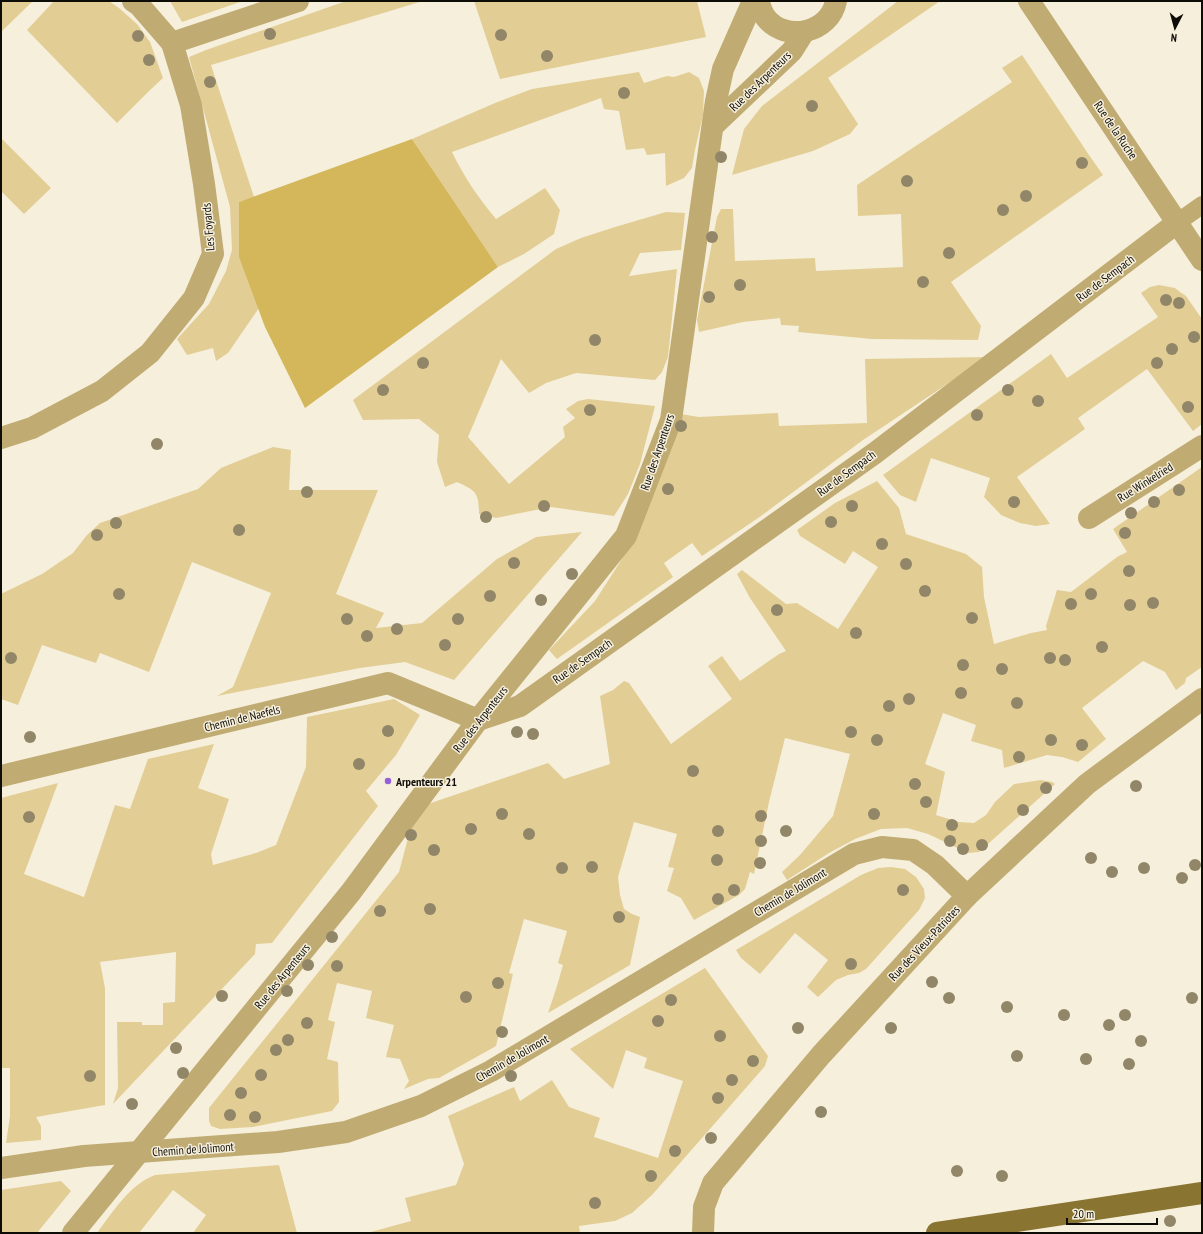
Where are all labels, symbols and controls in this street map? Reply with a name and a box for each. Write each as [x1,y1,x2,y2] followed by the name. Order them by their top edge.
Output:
[1155,8,1195,48] north arrow
[1170,31,1178,45] text: N
[726,48,794,114] street label: Rue des Arpenteurs
[1091,98,1141,162] street label: Rue de la Ruche
[198,202,218,252] street label: Les Foyards
[1073,251,1137,305] street label: Rue de Sempach
[637,412,677,492] street label: Rue des Arpenteurs
[814,447,878,499] street label: Rue de Sempach
[1115,459,1175,505] street label: Rue Winkelried
[550,635,614,687] street label: Rue de Sempach
[449,683,511,755] street label: Rue des Arpenteurs
[203,701,281,735] street label: Chemin de Naefels
[395,774,457,789] place label: Arpenteurs 21
[383,776,393,786] marker: Arpenteurs 21
[751,864,829,919] street label: Chemin de Jolimont
[885,902,963,984] street label: Rue des Vieux-Patriotes
[251,940,313,1012] street label: Rue des Arpenteurs
[473,1031,552,1085] street label: Chemin de Jolimont
[152,1139,235,1159] street label: Chemin de Jolimont
[1067,1200,1157,1226] scale bar
[1073,1206,1094,1221] text: 20 m

